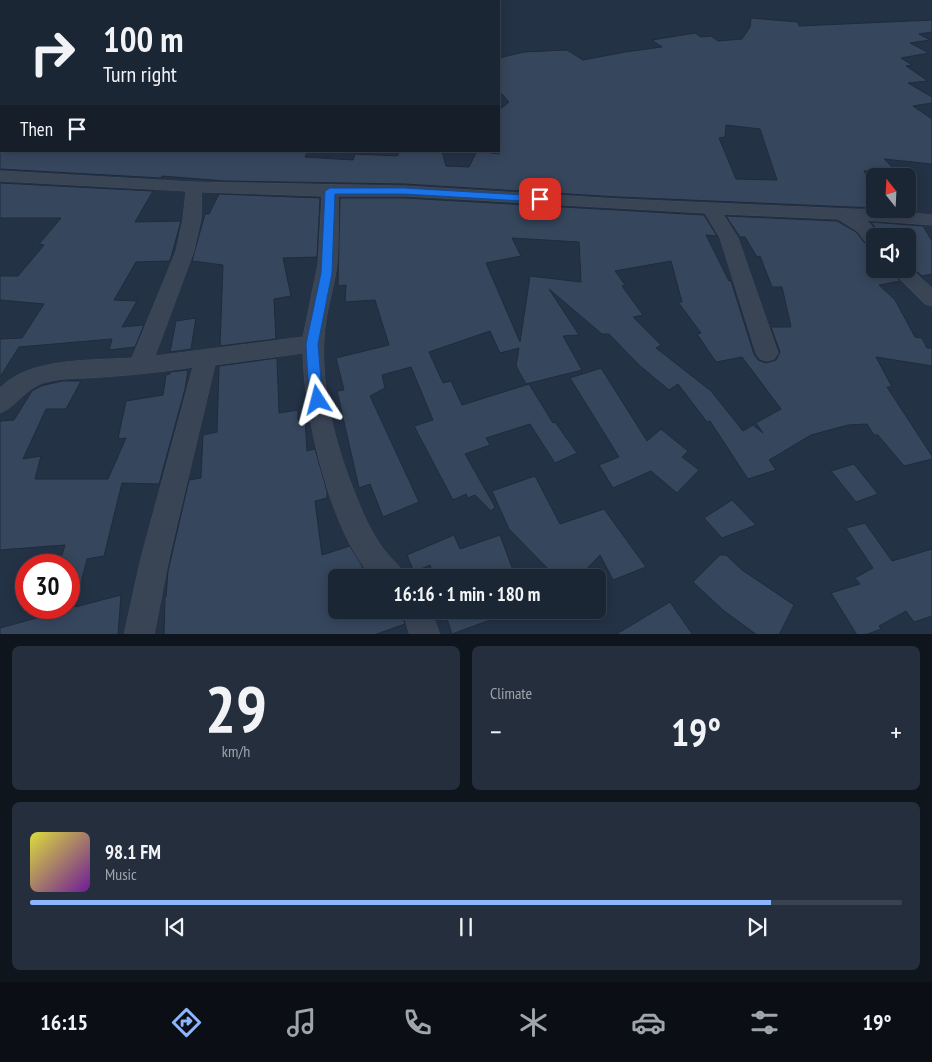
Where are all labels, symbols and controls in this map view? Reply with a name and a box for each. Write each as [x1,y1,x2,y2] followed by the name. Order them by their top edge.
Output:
[103,16,184,62] text: 100 m
[20,20,85,85] icon: right
[103,60,177,88] text: Turn right
[63,115,91,143] icon: arrive
[20,117,53,141] text: Then
[866,168,916,218] north arrow
[866,168,916,278] map controls
[519,178,561,220] pin
[526,185,554,213] icon: arrive
[866,228,916,278] button: sound
[291,373,343,425] position arrow
[15,554,80,619] speed limit sign: 30
[394,582,540,606] text: 16:16 · 1 min · 180 m
[205,666,267,750] text: 29
[490,683,532,703] text: Climate
[671,707,721,756] text: 19°
[490,713,502,750] text: −
[890,713,902,750] text: +
[222,741,250,761] text: km/h
[105,840,161,864] text: 98.1 FM
[105,864,137,884] text: Music
[161,913,189,941] icon: previous
[452,913,480,941] icon: pause
[743,913,771,941] icon: next
[169,1005,204,1040] icon: directions
[284,1005,319,1040] icon: music
[400,1005,435,1040] icon: phone
[516,1005,551,1040] icon: climate
[631,1005,666,1040] icon: car
[747,1005,782,1040] icon: filters
[40,1008,88,1036] text: 16:15
[863,1008,892,1036] text: 19°

